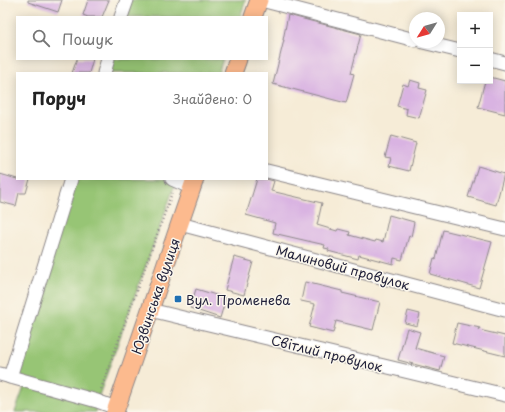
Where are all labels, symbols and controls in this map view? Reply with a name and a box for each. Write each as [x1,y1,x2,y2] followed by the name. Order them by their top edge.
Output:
[409,12,445,48] north arrow
[457,12,493,84] map controls
[457,12,493,48] button: +
[16,16,268,60] search box
[30,27,52,49] icon: search
[62,27,113,50] text: Пошук
[457,48,493,84] button: −
[32,85,86,111] text: Поруч
[173,89,252,108] text: Знайдено: 0
[126,235,184,357] street label: Юзвинська вулиця
[274,240,412,294] street label: Малиновий провулок
[186,290,291,309] place label: Вул. Променева
[173,294,183,304] marker: Вул. Променева
[269,330,385,376] street label: Світлий провулок

